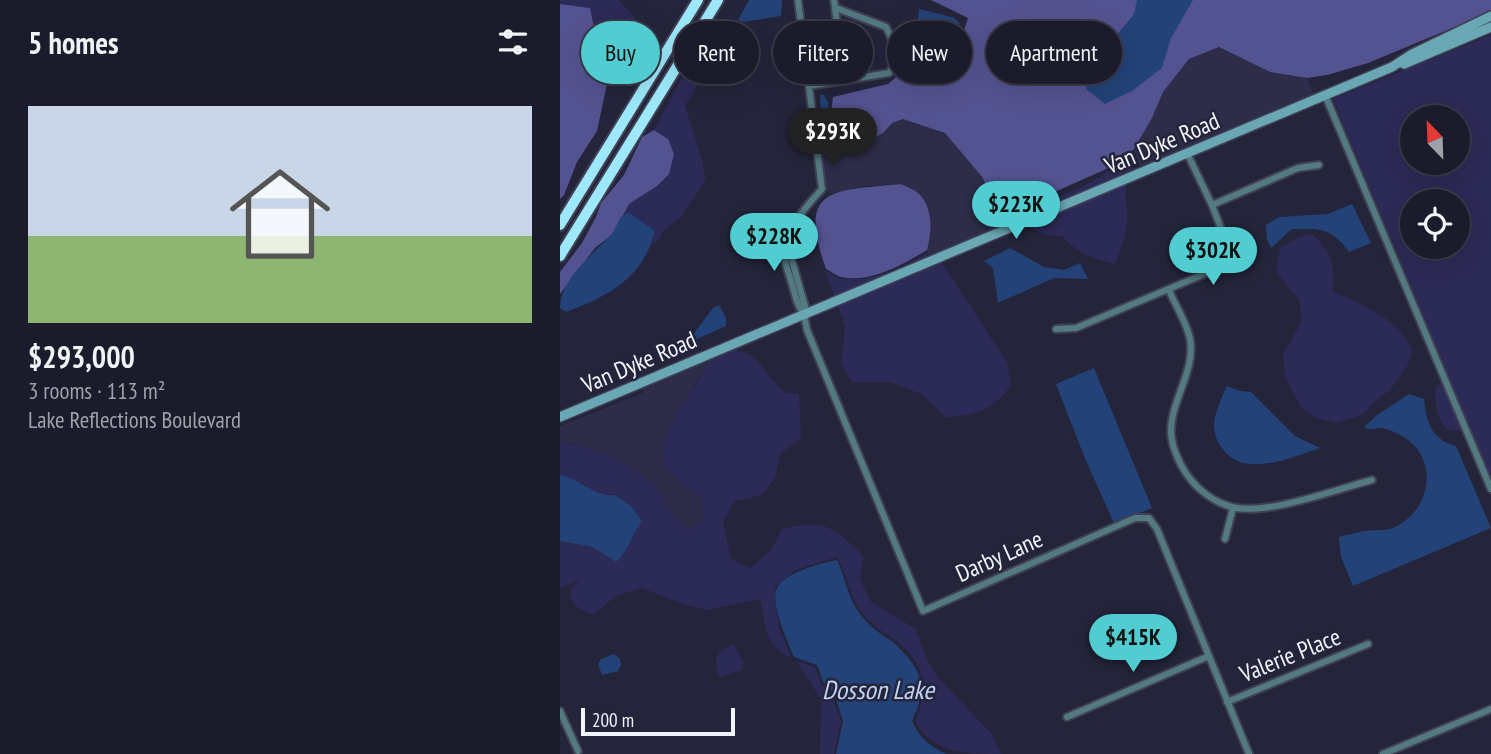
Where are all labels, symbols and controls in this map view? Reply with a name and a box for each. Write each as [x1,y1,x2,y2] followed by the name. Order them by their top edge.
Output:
[581,21,660,84] chip: Buy
[674,21,759,84] chip: Rent
[773,21,873,84] chip: Filters
[887,21,972,84] chip: New
[986,21,1122,84] chip: Apartment
[28,23,119,62] text: 5 homes
[494,23,532,61] icon: filters
[1099,105,1224,181] street label: Van Dyke Road
[1400,105,1470,175] north arrow
[1400,105,1470,259] map controls
[784,108,882,168] pin: $293K
[805,116,861,145] text: $293K
[217,151,343,277] icon: home
[967,182,1065,241] pin: $223K
[988,189,1044,218] text: $223K
[1400,189,1470,259] button: locate
[725,214,823,273] pin: $228K
[746,221,802,250] text: $228K
[1164,228,1262,287] pin: $302K
[1185,235,1241,264] text: $302K
[576,324,701,400] street label: Van Dyke Road
[28,337,135,376] text: $293,000
[28,376,165,405] text: 3 rooms · 113 m²
[28,405,241,434] text: Lake Reflections Boulevard
[951,523,1047,589] street label: Darby Lane
[1084,614,1182,674] pin: $415K
[1234,621,1345,690] street label: Valerie Place
[1105,622,1161,651] text: $415K
[822,673,936,706] water label: Dosson Lake
[581,705,735,737] scale bar
[592,708,634,732] text: 200 m

